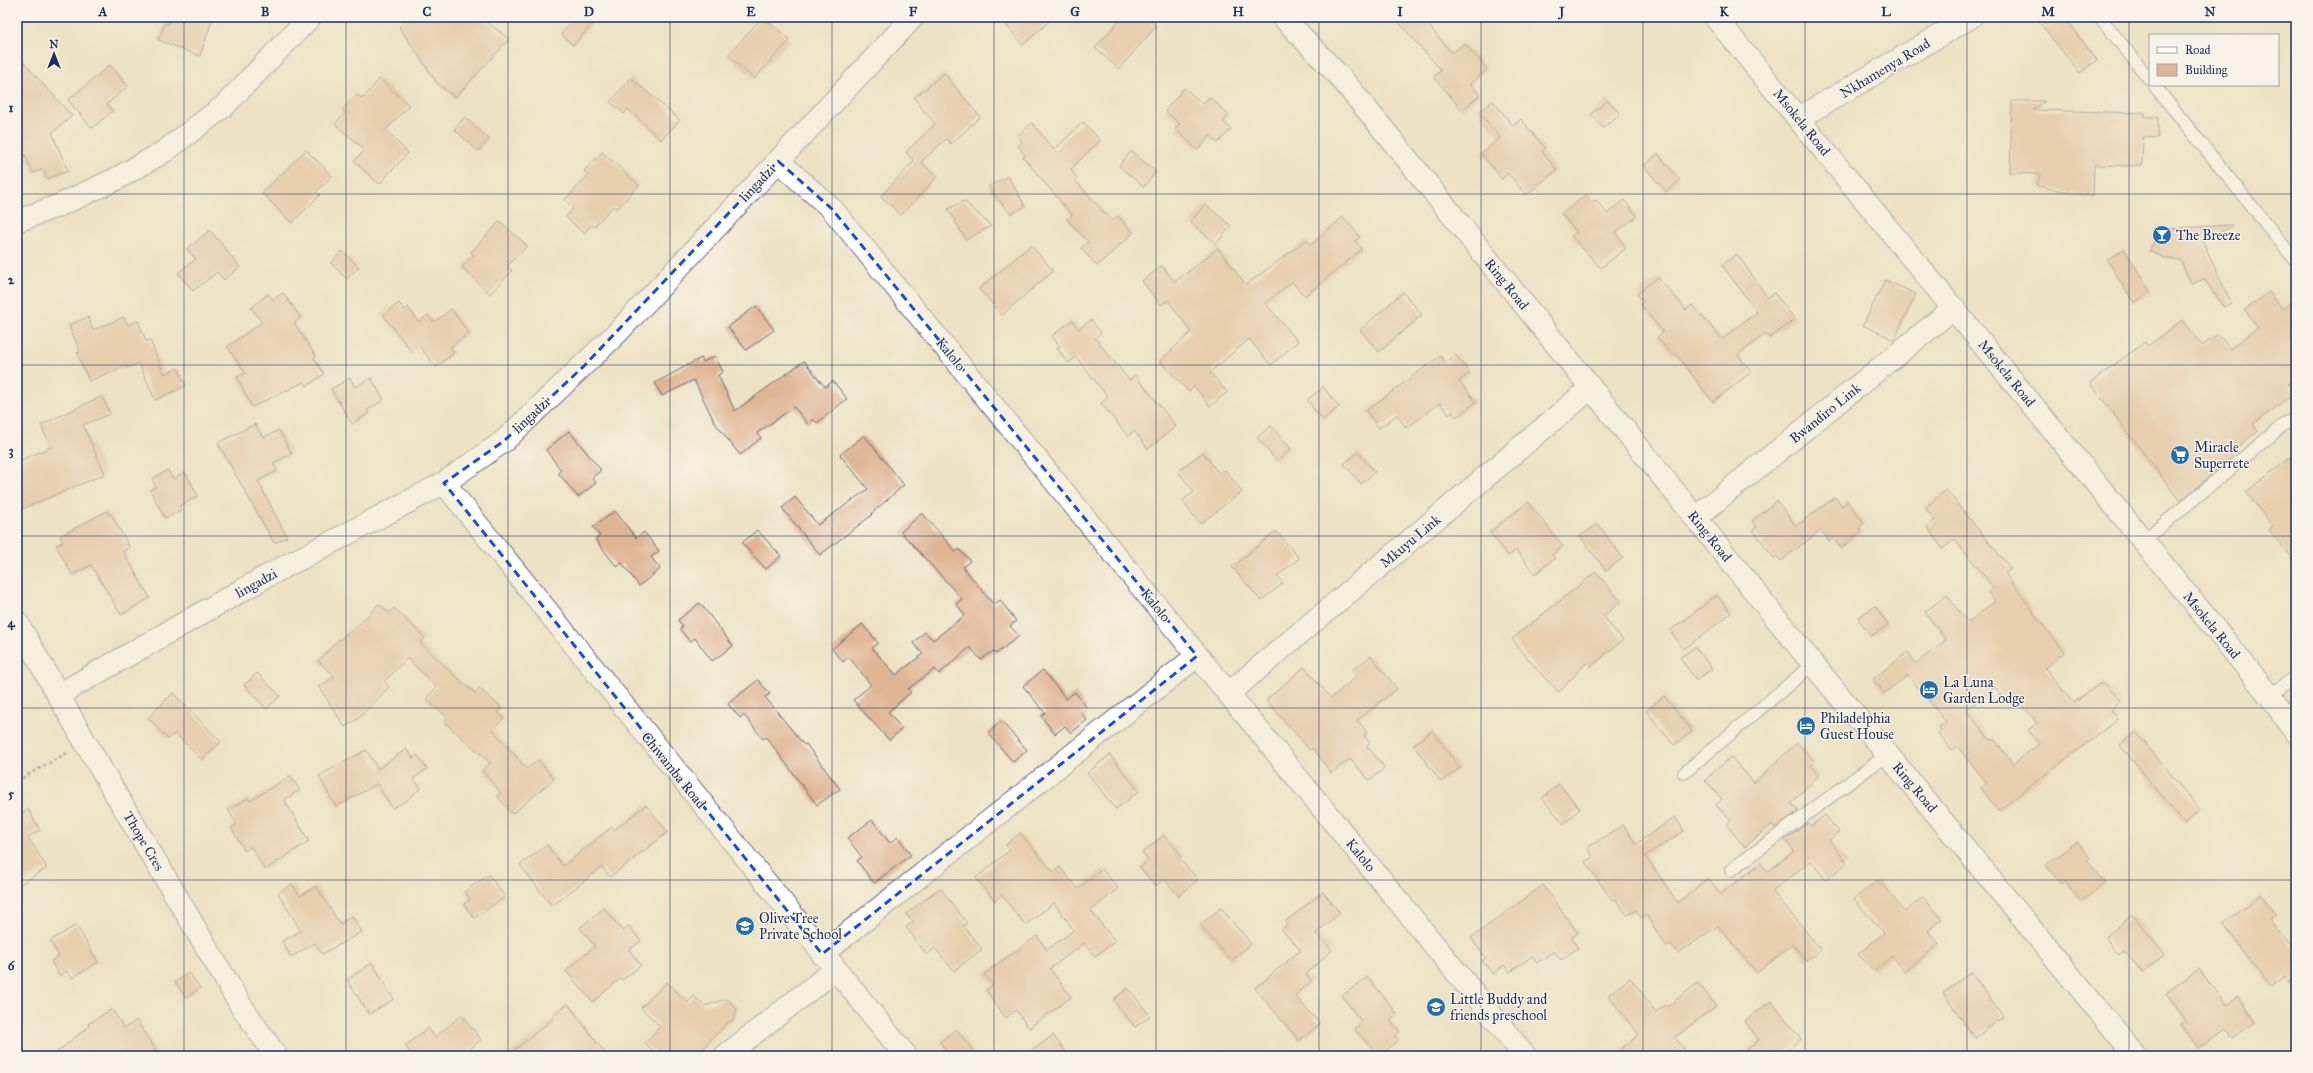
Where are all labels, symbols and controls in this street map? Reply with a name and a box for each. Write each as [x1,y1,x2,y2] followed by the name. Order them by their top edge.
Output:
[98,4,108,20] text: A
[261,4,270,20] text: B
[423,4,432,20] text: C
[584,4,594,20] text: D
[746,4,756,20] text: E
[909,4,918,20] text: F
[1070,4,1080,20] text: G
[1232,4,1244,20] text: H
[1397,4,1403,20] text: I
[1557,4,1565,20] text: J
[1719,4,1729,20] text: K
[1881,4,1891,20] text: L
[2041,4,2055,20] text: M
[2204,4,2216,20] text: N
[34,34,74,74] north arrow
[2149,34,2279,86] legend
[1837,35,1933,102] street label: Nkhamenya Road
[49,38,59,51] text: N
[2185,43,2211,57] text: Road
[2185,63,2228,78] text: Building
[1769,85,1834,159] street label: Msokela Road
[8,100,14,116] text: 1
[736,161,779,206] street label: lingadzi
[2151,224,2173,246] bar icon: The Breeze
[2176,227,2241,244] place label: The Breeze
[1481,255,1532,313] street label: Ring Road
[8,272,15,288] text: 2
[932,334,969,374] street label: Kalolo
[1974,336,2039,410] street label: Msokela Road
[1786,379,1865,447] street label: Bwandiro Link
[509,394,554,437] street label: lingadzi
[2194,439,2250,472] place label: Miracle Superrete
[8,443,14,459] text: 3
[2169,444,2191,466] supermarket icon: Miracle Superrete
[1684,507,1735,565] street label: Ring Road
[1377,511,1444,572] street label: Mkuyu Link
[232,565,280,602] street label: lingadzi
[1137,585,1174,625] street label: Kalolo
[2179,588,2244,662] street label: Msokela Road
[7,615,15,631] text: 4
[1943,674,2025,707] place label: La Luna Garden Lodge
[1918,679,1940,701] hotel icon: La Luna Garden Lodge
[1820,710,1894,743] place label: Philadelphia Guest House
[1795,715,1817,737] hotel icon: Philadelphia Guest House
[638,729,710,812] street label: Chiwamba Road
[1889,759,1941,816] street label: Ring Road
[8,786,15,802] text: 5
[119,809,168,874] street label: Thope Cres
[1342,835,1379,875] street label: Kalolo
[759,910,842,943] place label: Olive Tree Private School
[734,915,756,937] school or university icon: Olive Tree Private School
[8,958,16,974] text: 6
[1450,991,1547,1024] place label: Little Buddy and friends preschool
[1425,996,1447,1018] school or university icon: Little Buddy and friends preschool

